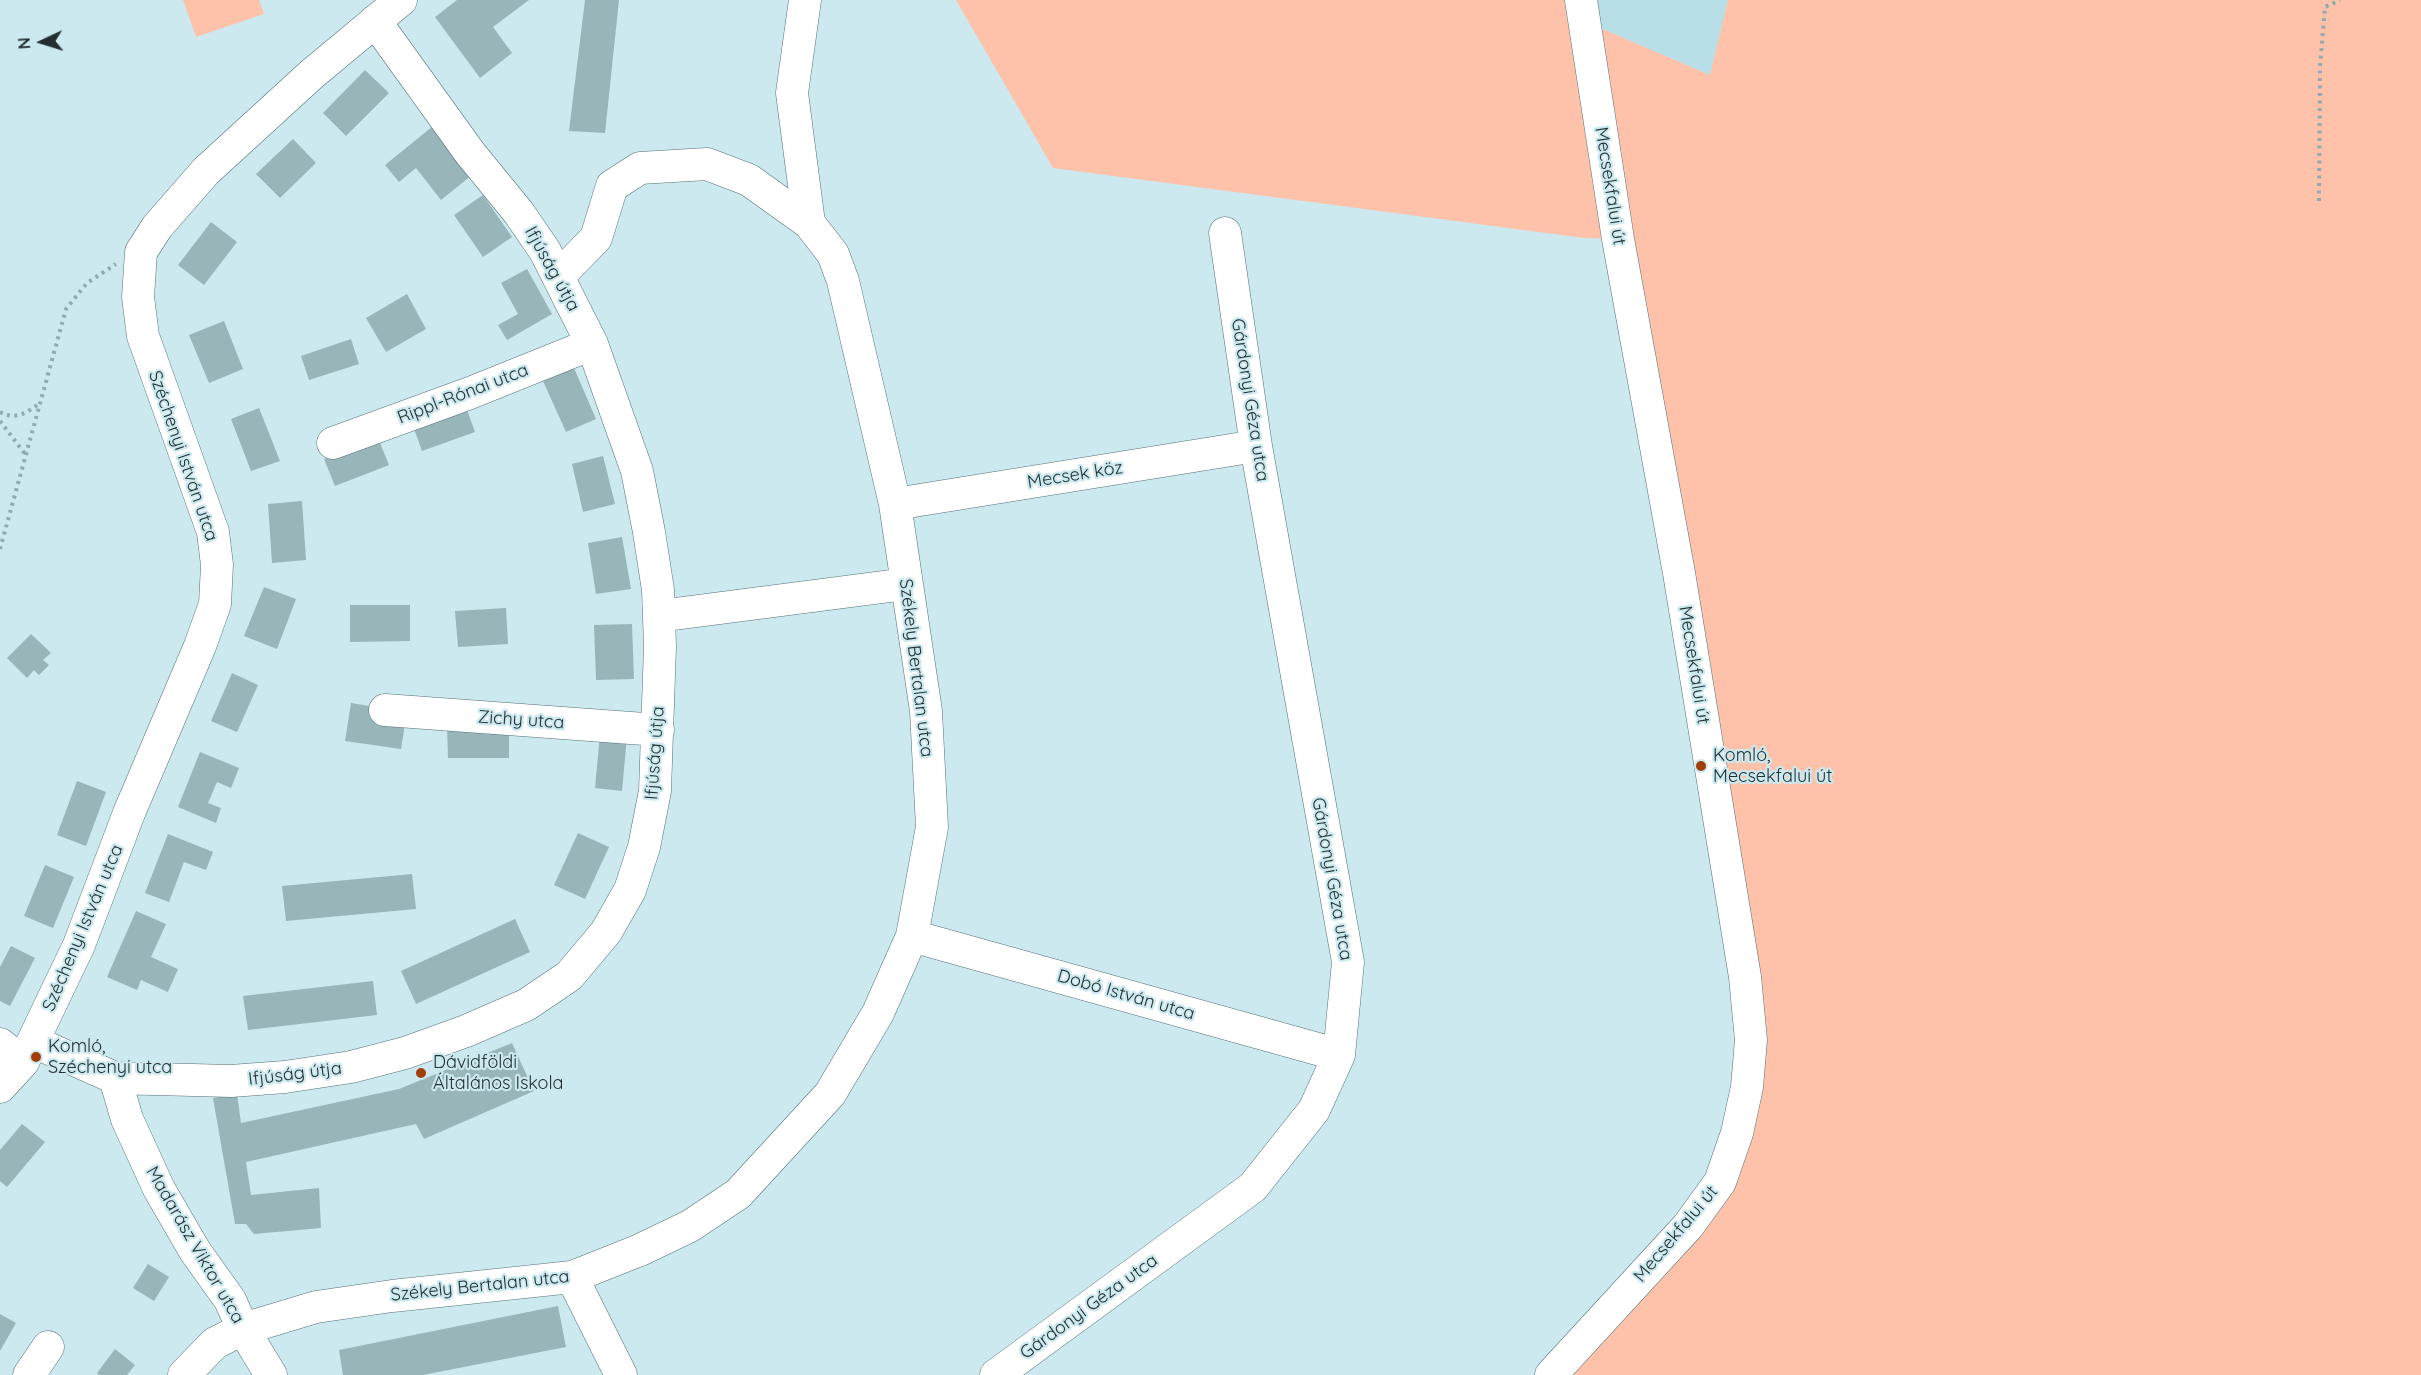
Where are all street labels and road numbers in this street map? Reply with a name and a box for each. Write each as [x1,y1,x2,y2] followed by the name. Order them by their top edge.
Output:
[1590,125,1630,247] street label: Mecsekfalui út
[520,223,584,315] street label: Ifjúság útja
[1226,317,1274,483] street label: Gárdonyi Géza utca
[395,359,531,429] street label: Rippl-Rónai utca
[144,368,222,544] street label: Széchenyi István utca
[1026,457,1124,493] street label: Mecsek köz
[894,577,938,759] street label: Székely Bertalan utca
[1674,604,1714,726] street label: Mecsekfalui út
[641,705,669,801] street label: Ifjúság útja
[477,706,565,734] street label: Zichy utca
[1307,796,1357,962] street label: Gárdonyi Géza utca
[38,841,128,1015] street label: Széchenyi István utca
[1055,965,1197,1025] street label: Dobó István utca
[247,1058,343,1090] street label: Ifjúság útja
[141,1163,249,1327] street label: Madarász Viktor utca
[1629,1181,1723,1287] street label: Mecsekfalui út
[1016,1250,1162,1364] street label: Gárdonyi Géza utca
[389,1266,571,1306] street label: Székely Bertalan utca

